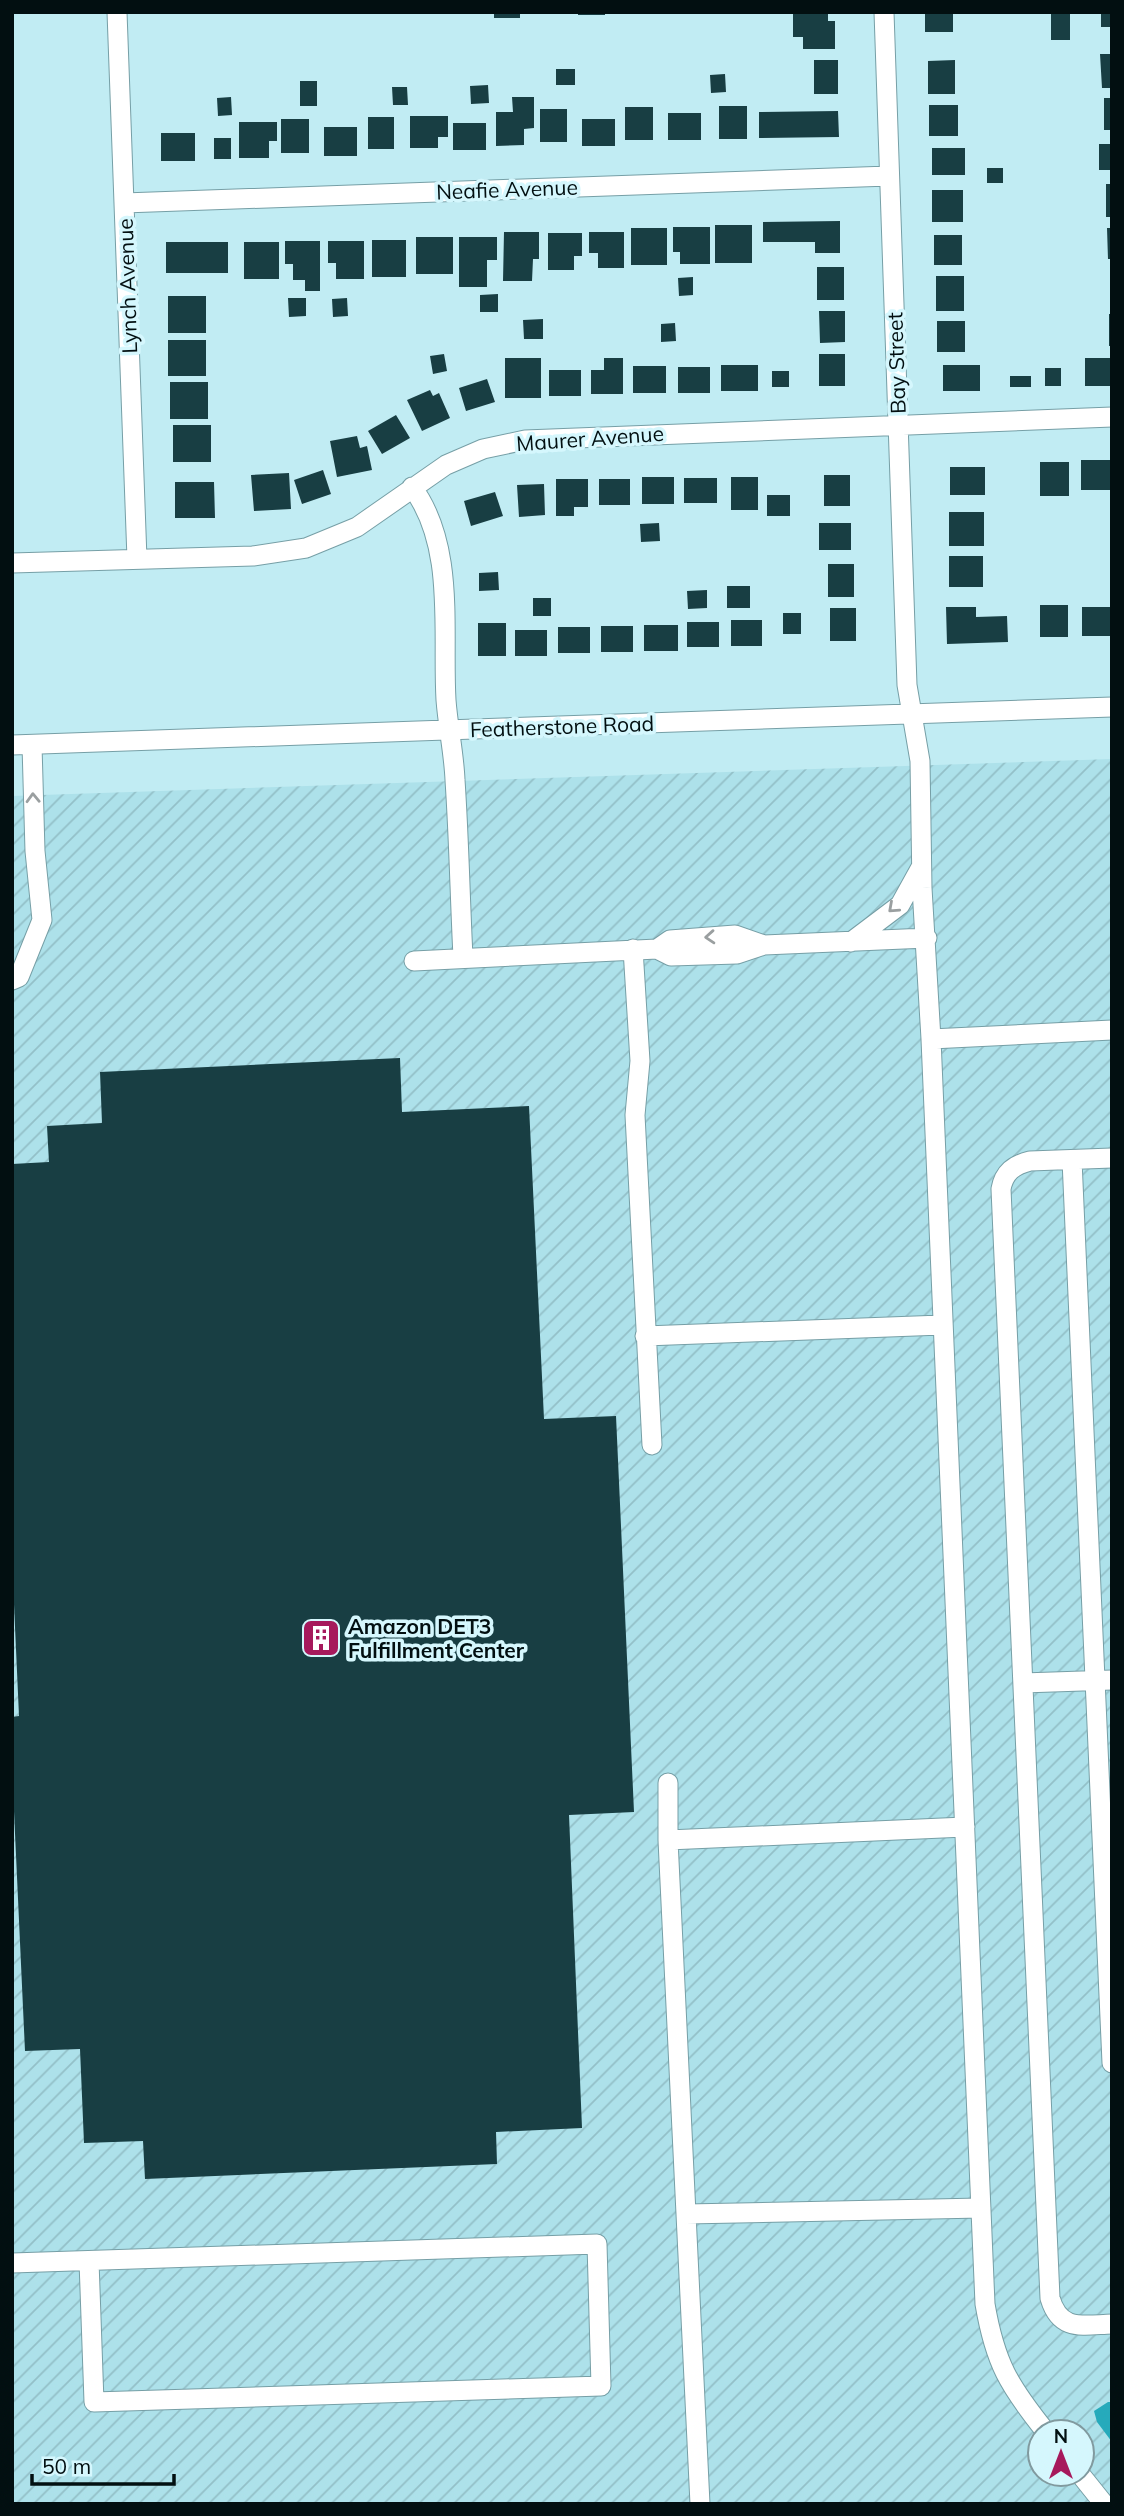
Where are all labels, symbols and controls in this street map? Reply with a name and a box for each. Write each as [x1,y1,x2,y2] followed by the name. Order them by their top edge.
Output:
[436,174,578,204] street label: Neafie Avenue
[112,218,142,354] street label: Lynch Avenue
[881,312,911,414] street label: Bay Street
[515,420,665,456] street label: Maurer Avenue
[469,710,655,742] street label: Featherstone Road
[26,792,41,803] one-way arrow
[889,900,902,912] one-way arrow
[704,929,715,944] one-way arrow
[348,1613,525,1663] place label: Amazon DET3 Fulfillment Center
[300,1617,342,1659] building icon: Amazon DET3 Fulfillment Center
[1026,2418,1096,2488] north arrow
[1054,2424,1068,2448] text: N
[32,2442,173,2486] scale bar
[42,2453,91,2479] text: 50 m

